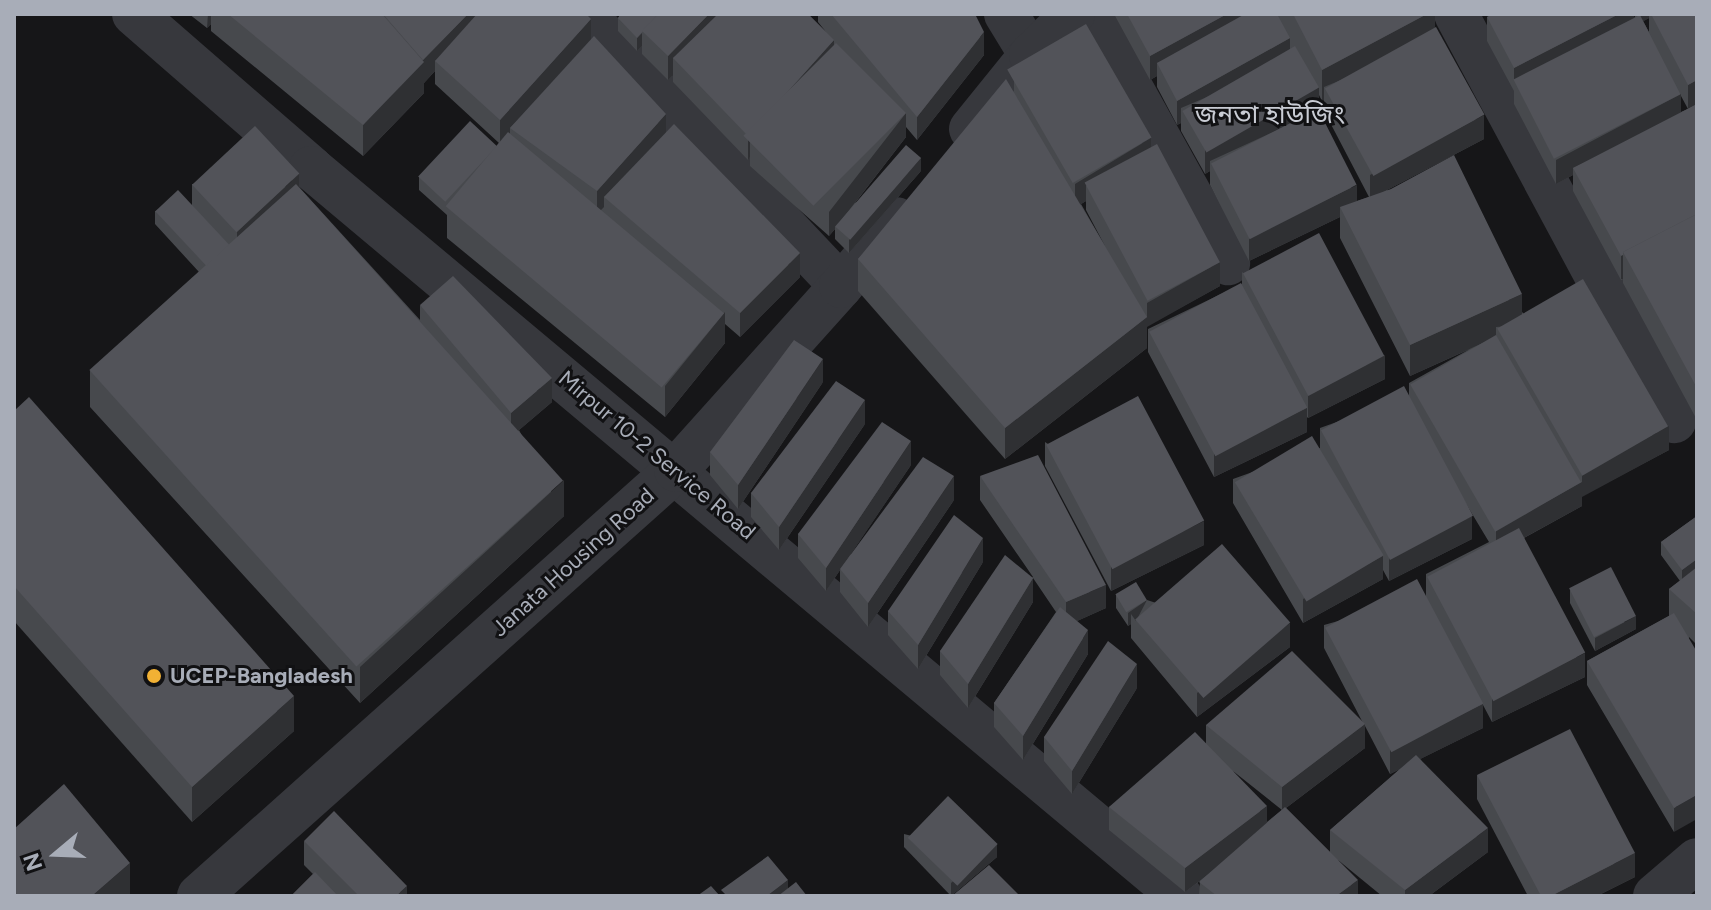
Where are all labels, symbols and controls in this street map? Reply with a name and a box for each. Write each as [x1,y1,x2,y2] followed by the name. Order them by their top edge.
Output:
[1195,99,1345,131] district label: জনতা হাউজিং
[553,365,761,545] street label: Mirpur 10-2 Service Road
[486,482,660,642] street label: Janata Housing Road
[170,663,353,689] place label: UCEP-Bangladesh
[145,667,163,685] marker: UCEP-Bangladesh
[16,814,96,894] north arrow
[17,850,48,874] text: N

